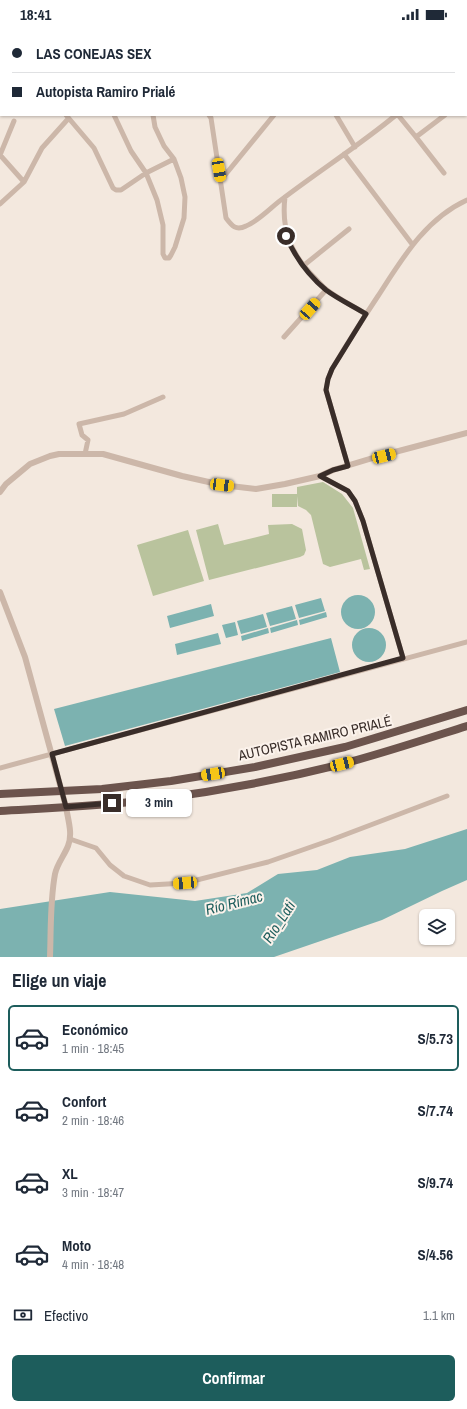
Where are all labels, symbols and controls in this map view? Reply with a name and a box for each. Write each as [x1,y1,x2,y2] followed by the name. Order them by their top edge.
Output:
[20,4,51,25] text: 18:41
[36,43,152,64] text: LAS CONEJAS SEX
[36,81,175,102] text: Autopista Ramiro Prialé
[211,157,227,183] car
[277,227,295,245] route start
[298,296,322,322] car
[371,447,397,465] car
[209,478,235,492] car
[236,712,393,765] street label: AUTOPISTA RAMIRO PRIALÉ
[329,755,355,773] car
[200,766,226,782] car
[126,789,192,817] callout: 3 min
[103,794,121,812] route end
[145,794,173,811] text: 3 min
[173,876,197,890] car
[203,885,265,920] water label: Río Rímac
[257,896,300,947] water label: Rio_Lati
[419,909,455,945] map controls
[419,909,455,945] button: layers
[12,968,106,993] text: Elige un viaje
[62,1019,128,1040] text: Económico
[14,1020,50,1056] icon: car
[417,1028,453,1049] text: S/5.73
[62,1040,124,1057] text: 1 min · 18:45
[62,1091,106,1112] text: Confort
[14,1092,50,1128] icon: car
[417,1100,453,1121] text: S/7.74
[62,1112,124,1129] text: 2 min · 18:46
[62,1163,78,1184] text: XL
[14,1164,50,1200] icon: car
[417,1172,453,1193] text: S/9.74
[62,1184,124,1201] text: 3 min · 18:47
[62,1235,91,1256] text: Moto
[14,1236,50,1272] icon: car
[417,1244,453,1265] text: S/4.56
[62,1256,124,1273] text: 4 min · 18:48
[12,1304,34,1326] icon: cash
[44,1305,88,1326] text: Efectivo
[423,1307,455,1324] text: 1.1 km
[12,1355,455,1401] button: Confirmar

